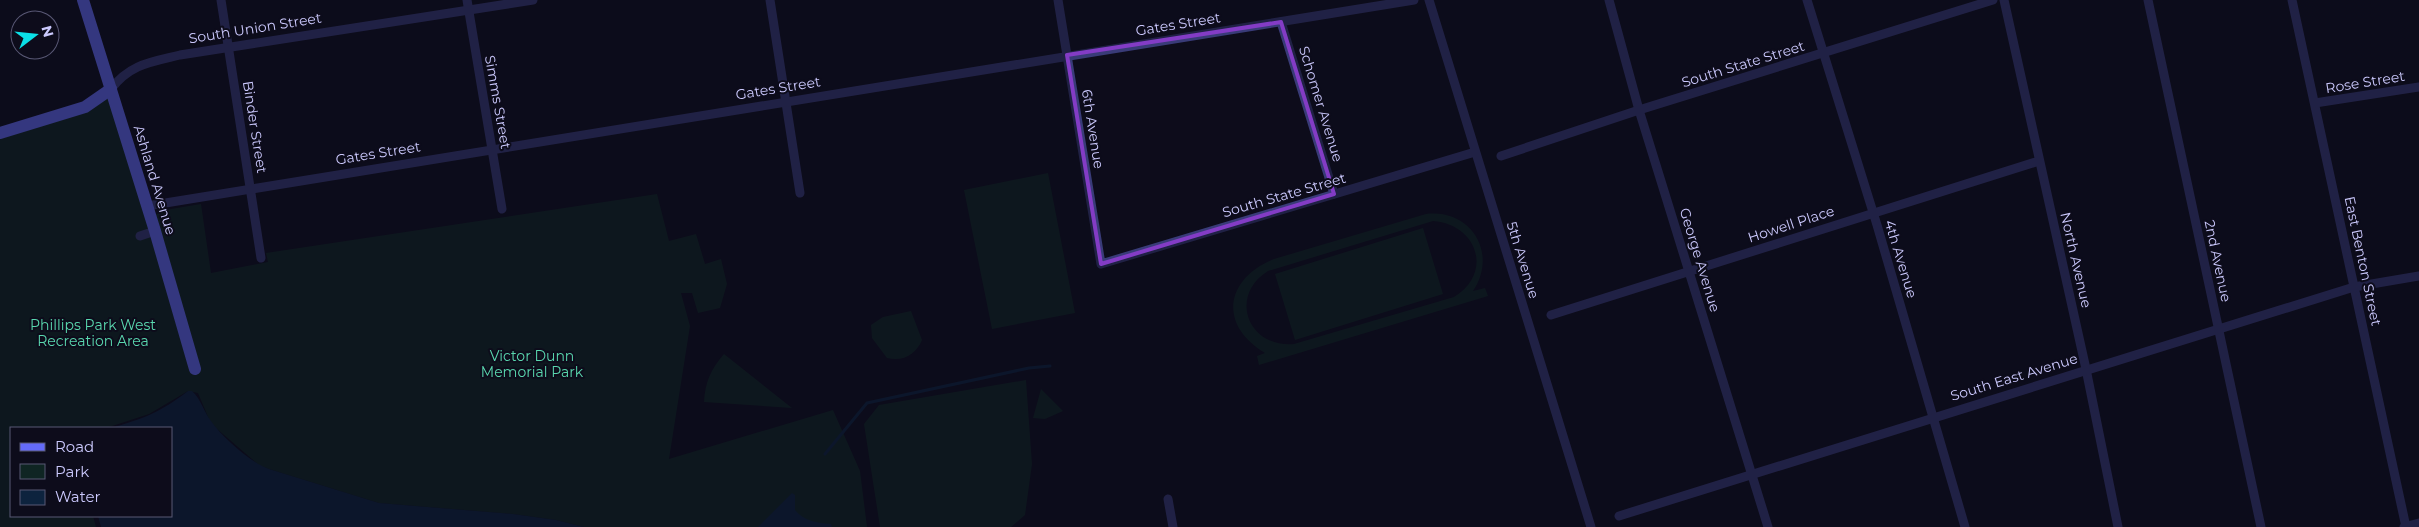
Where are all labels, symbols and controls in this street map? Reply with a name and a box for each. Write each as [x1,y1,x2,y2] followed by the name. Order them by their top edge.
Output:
[1134,8,1222,40] street label: Gates Street
[187,9,323,47] street label: South Union Street
[10,10,60,60] north arrow
[37,23,58,39] text: N
[1679,37,1807,91] street label: South State Street
[1295,44,1347,164] street label: Schomer Avenue
[481,54,515,151] street label: Simms Street
[2324,67,2406,97] street label: Rose Street
[734,72,822,104] street label: Gates Street
[239,79,271,175] street label: Binder Street
[1078,88,1108,170] street label: 6th Avenue
[130,123,180,237] street label: Ashland Avenue
[334,137,422,169] street label: Gates Street
[1220,169,1348,221] street label: South State Street
[2340,195,2386,328] street label: East Benton Street
[1745,202,1837,246] street label: Howell Place
[1676,206,1724,314] street label: George Avenue
[2056,210,2096,310] street label: North Avenue
[1881,218,1921,300] street label: 4th Avenue
[2201,218,2235,304] street label: 2nd Avenue
[1503,219,1543,301] street label: 5th Avenue
[30,316,156,350] park label: Phillips Park West Recreation Area
[481,347,584,381] park label: Victor Dunn Memorial Park
[1948,349,2080,405] street label: South East Avenue
[10,427,172,517] legend
[55,437,94,456] text: Road
[55,462,89,481] text: Park
[55,487,101,506] text: Water

